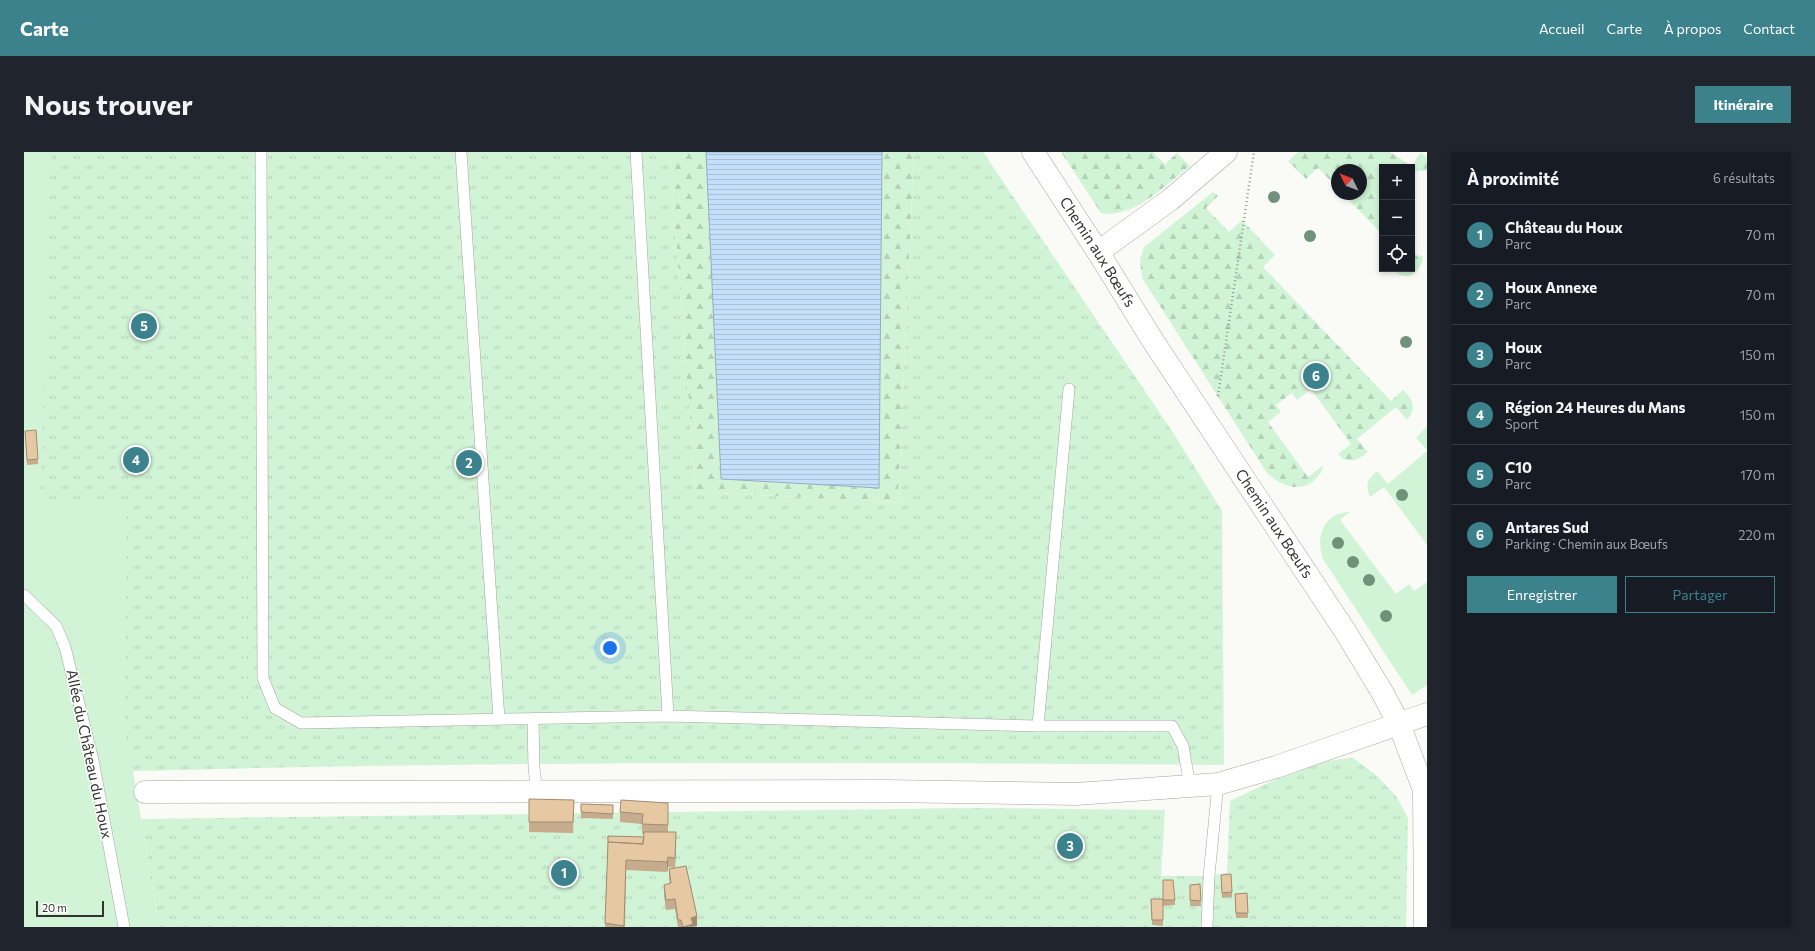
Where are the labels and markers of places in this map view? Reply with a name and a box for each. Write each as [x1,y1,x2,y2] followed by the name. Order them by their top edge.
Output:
[131,311,157,341] pin: 5
[1303,361,1329,391] pin: 6
[123,445,149,475] pin: 4
[456,448,482,478] pin: 2
[1057,831,1083,861] pin: 3
[551,858,577,888] pin: 1

